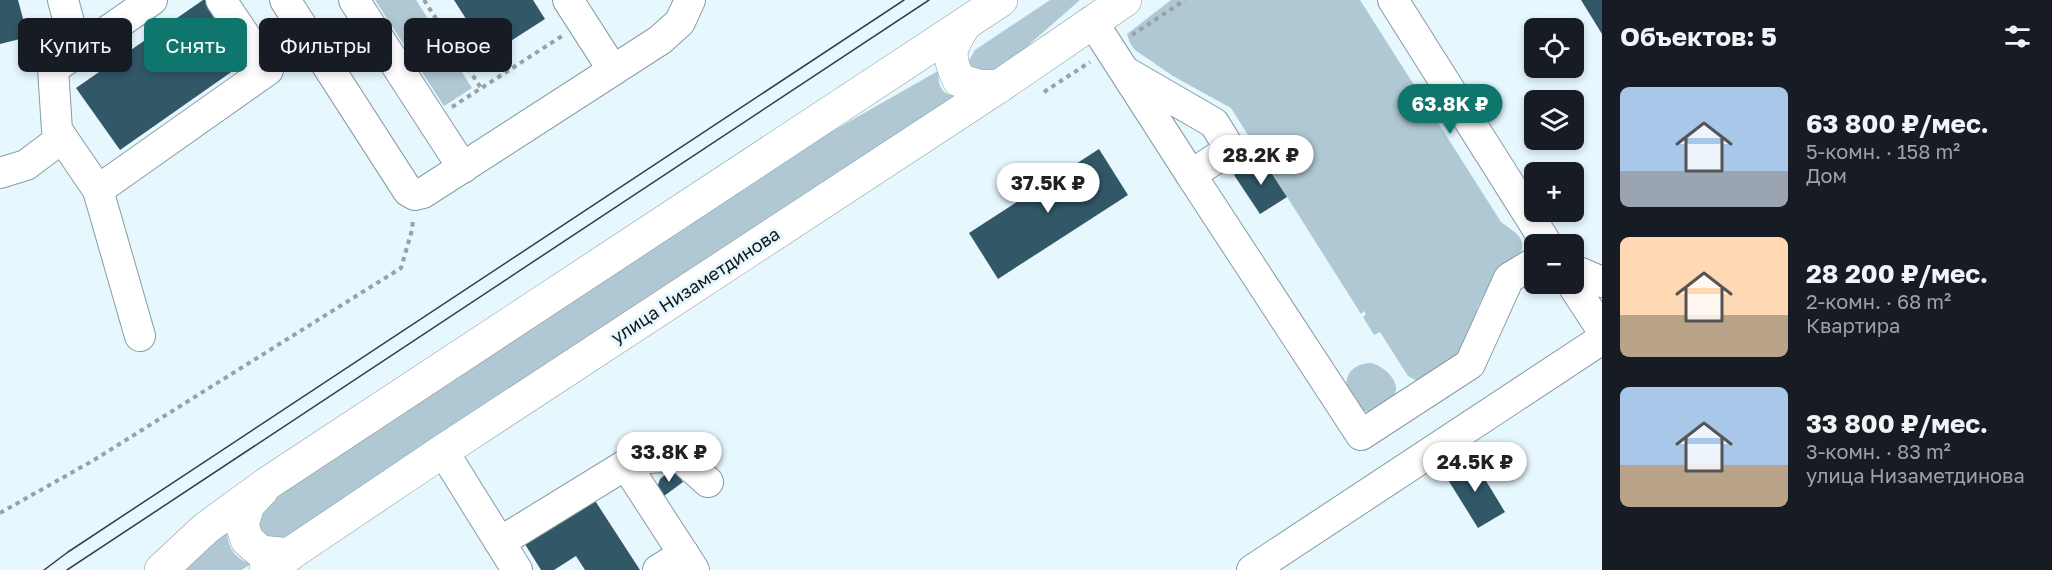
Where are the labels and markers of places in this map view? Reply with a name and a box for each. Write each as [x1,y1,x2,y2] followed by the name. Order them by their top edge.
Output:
[1395,84,1505,135] pin: 63.8K ₽
[1206,135,1316,186] pin: 28.2K ₽
[993,163,1103,214] pin: 37.5K ₽
[614,432,724,483] pin: 33.8K ₽
[1420,442,1530,493] pin: 24.5K ₽

